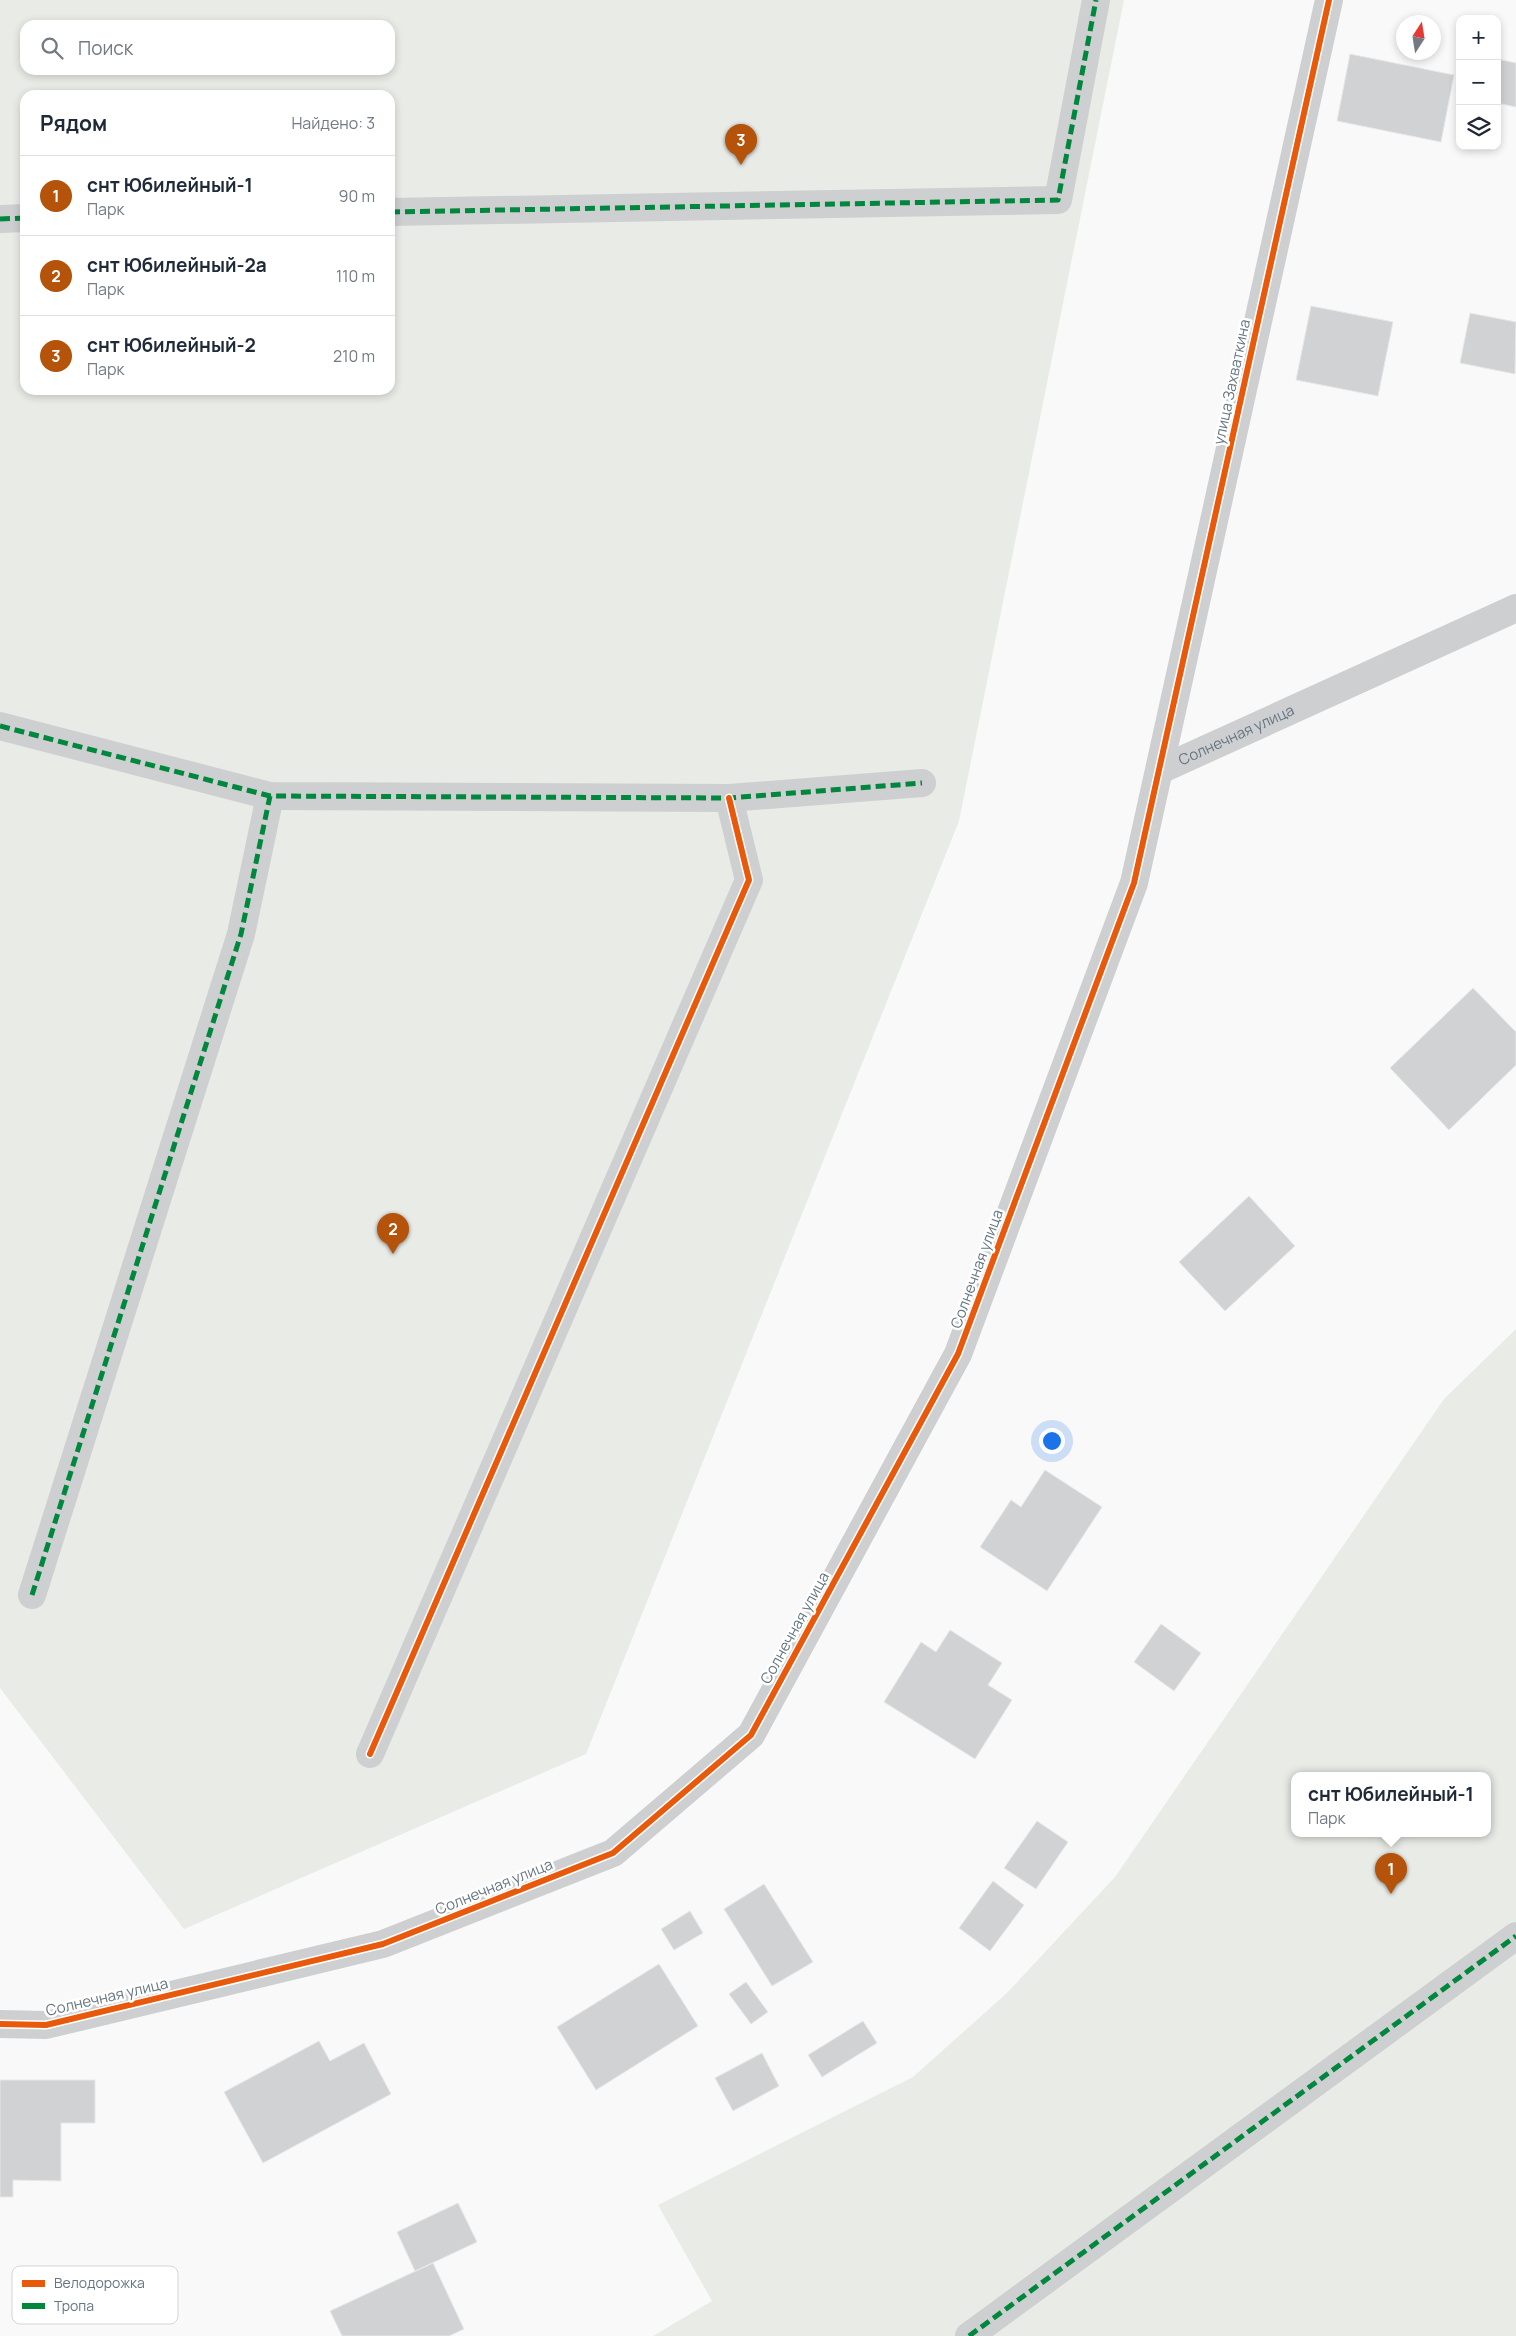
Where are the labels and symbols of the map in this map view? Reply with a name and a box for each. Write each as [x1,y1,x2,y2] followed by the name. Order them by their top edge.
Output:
[1396,15,1441,60] north arrow
[725,124,757,165] pin: 3
[1208,317,1255,447] street label: улица Захваткина
[1175,699,1297,770] street label: Солнечная улица
[945,1207,1008,1331] street label: Солнечная улица
[377,1213,409,1254] pin: 2
[1039,1428,1065,1454] your location
[755,1568,834,1687] street label: Солнечная улица
[432,1853,556,1920] street label: Солнечная улица
[1375,1853,1407,1894] pin: 1
[44,1972,170,2021] street label: Солнечная улица
[12,2266,178,2324] legend
[54,2273,145,2292] text: Велодорожка
[54,2296,94,2315] text: Тропа

